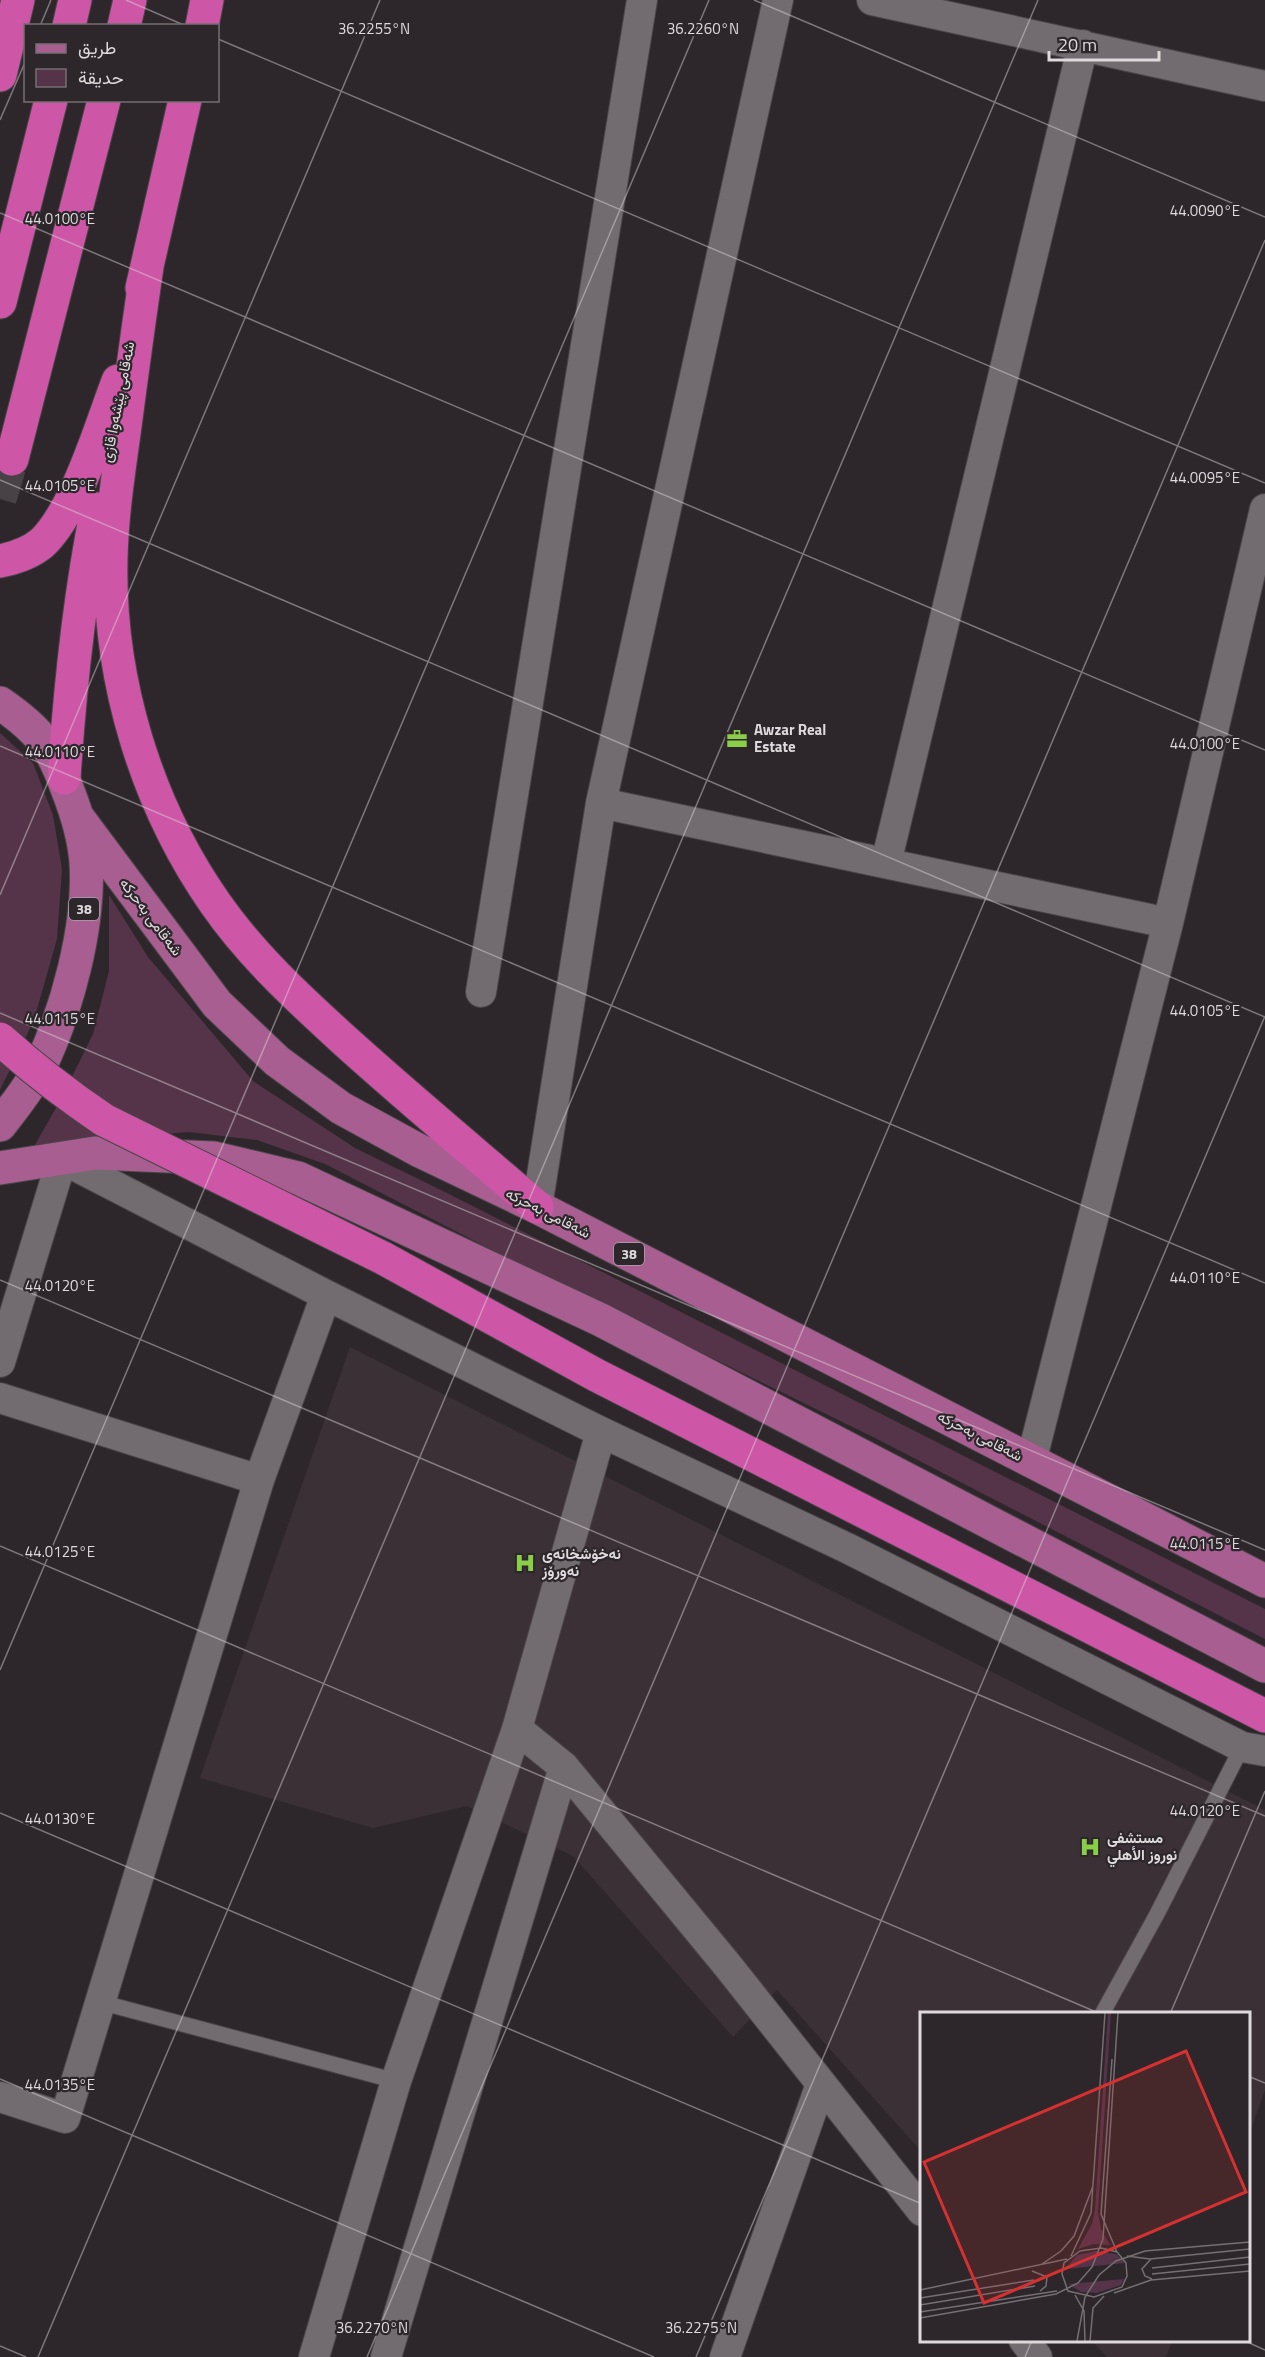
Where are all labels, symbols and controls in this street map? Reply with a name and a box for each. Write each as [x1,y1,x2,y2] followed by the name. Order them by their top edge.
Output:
[338,17,410,40] text: 36.2255°N
[667,17,739,40] text: 36.2260°N
[24,24,219,102] legend
[1049,24,1158,62] scale bar
[1058,31,1097,58] text: 20 m
[78,34,116,61] text: طريق
[78,64,124,91] text: حديقة
[1170,199,1240,222] text: 44.0090°E
[25,207,95,230] text: 44.0100°E
[95,339,141,464] street label: شەقامی پێشەوا قازی
[1170,466,1240,489] text: 44.0095°E
[25,474,95,497] text: 44.0105°E
[754,718,826,758] place label: Awzar Real Estate
[725,727,749,751] office icon: Awzar Real Estate
[1170,732,1240,755] text: 44.0100°E
[25,740,95,763] text: 44.0110°E
[114,873,189,961] street label: شەقامی بەحرکە
[69,898,99,920] road number: 38
[1170,999,1240,1022] text: 44.0105°E
[25,1007,95,1030] text: 44.0115°E
[502,1181,595,1244] street label: شەقامی بەحرکە
[614,1243,644,1265] road number: 38
[1170,1266,1240,1289] text: 44.0110°E
[25,1274,95,1297] text: 44.0120°E
[934,1404,1027,1467] street label: شەقامی بەحرکە
[1170,1532,1240,1555] text: 44.0115°E
[25,1540,95,1563] text: 44.0125°E
[541,1542,621,1582] place label: نەخۆشخانەی نەورۆز
[513,1551,537,1575] hospital icon: نەخۆشخانەی نەورۆز
[1170,1799,1240,1822] text: 44.0120°E
[25,1807,95,1830] text: 44.0130°E
[1107,1826,1177,1868] place label: مستشفى نوروز الأهلي
[1078,1835,1102,1859] hospital icon: مستشفى نوروز الأهلي
[920,2012,1250,2342] inset map
[25,2073,95,2096] text: 44.0135°E
[336,2316,408,2339] text: 36.2270°N
[665,2316,737,2339] text: 36.2275°N

